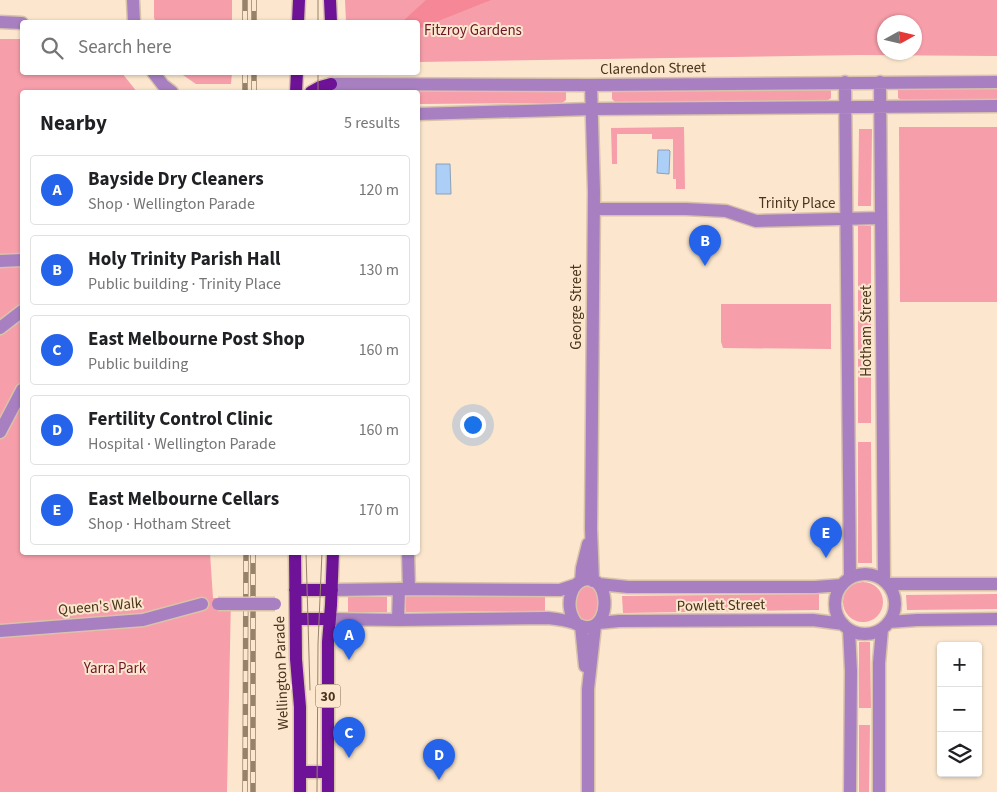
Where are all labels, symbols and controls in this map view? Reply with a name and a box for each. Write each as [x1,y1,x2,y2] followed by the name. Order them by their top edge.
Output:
[877,15,922,60] north arrow
[20,20,420,75] search box
[424,20,522,41] park label: Fitzroy Gardens
[38,34,66,62] icon: search
[78,34,172,61] text: Search here
[600,57,706,80] street label: Clarendon Street
[40,108,107,138] text: Nearby
[344,112,400,134] text: 5 results
[88,166,264,193] text: Bayside Dry Cleaners
[52,179,62,201] text: A
[359,179,399,201] text: 120 m
[88,193,255,215] text: Shop · Wellington Parade
[758,193,836,214] street label: Trinity Place
[689,225,721,266] pin: B
[88,246,280,273] text: Holy Trinity Parish Hall
[52,259,62,281] text: B
[359,259,399,281] text: 130 m
[566,264,587,350] street label: George Street
[88,273,281,295] text: Public building · Trinity Place
[856,285,877,377] street label: Hotham Street
[88,326,305,353] text: East Melbourne Post Shop
[52,339,62,361] text: C
[359,339,399,361] text: 160 m
[88,353,188,375] text: Public building
[88,406,273,433] text: Fertility Control Clinic
[460,412,486,438] your location
[52,419,62,441] text: D
[359,419,399,441] text: 160 m
[88,433,276,455] text: Hospital · Wellington Parade
[88,486,279,513] text: East Melbourne Cellars
[53,499,61,521] text: E
[359,499,399,521] text: 170 m
[88,513,231,535] text: Shop · Hotham Street
[810,517,842,558] pin: E
[57,592,144,621] street label: Queen's Walk
[677,594,765,617] street label: Powlett Street
[269,616,294,730] street label: Wellington Parade
[333,619,365,660] pin: A
[937,642,982,777] map controls
[937,642,982,687] button: +
[83,658,147,679] park label: Yarra Park
[316,684,340,708] road number: 30
[937,687,982,732] button: −
[333,717,365,758] pin: C
[937,732,982,777] button: layers
[423,739,455,780] pin: D

